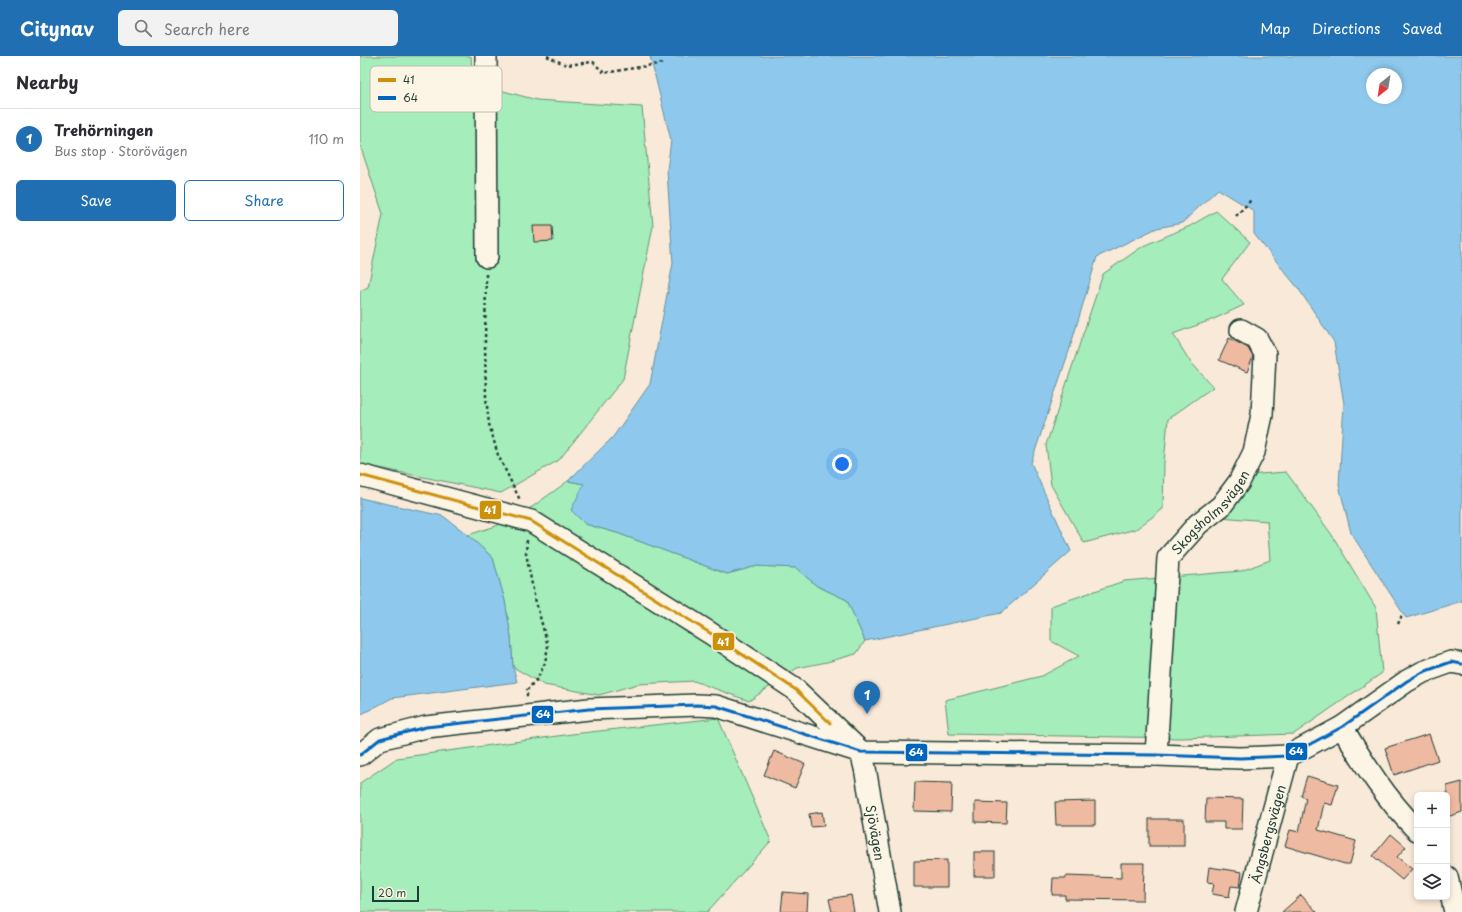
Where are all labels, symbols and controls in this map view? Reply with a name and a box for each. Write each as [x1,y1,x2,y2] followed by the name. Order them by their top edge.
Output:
[118,10,398,46] search box
[20,14,94,42] text: Citynav
[132,17,154,39] icon: search
[164,17,250,40] text: Search here
[1260,18,1290,39] text: Map
[1312,18,1380,39] text: Directions
[1402,18,1442,39] text: Saved
[370,66,502,112] legend
[1366,68,1402,104] north arrow
[16,69,78,95] text: Nearby
[403,71,415,88] text: 41
[403,89,418,106] text: 64
[54,118,153,141] text: Trehörningen
[26,129,32,148] text: 1
[309,129,344,148] text: 110 m
[54,141,188,160] text: Bus stop · Storövägen
[16,180,176,221] button: Save
[184,180,344,221] button: Share
[832,454,852,474] your location
[1166,467,1253,558] street label: Skogsholmsvägen
[479,500,502,520] line badge: 41
[484,501,496,518] text: 41
[712,632,735,651] line badge: 41
[717,633,729,650] text: 41
[854,681,880,714] pin: 1
[531,705,554,724] line badge: 64
[535,705,551,722] text: 64
[1285,742,1308,761] line badge: 64
[1288,742,1304,759] text: 64
[905,743,928,762] line badge: 64
[908,743,924,760] text: 64
[1245,782,1289,885] street label: Ängsbergsvägen
[1414,792,1450,900] map controls
[1414,792,1450,828] button: +
[862,803,890,862] street label: Sjövägen
[1414,828,1450,864] button: −
[1414,864,1450,900] button: layers
[372,884,419,903] scale bar
[378,884,406,901] text: 20 m

